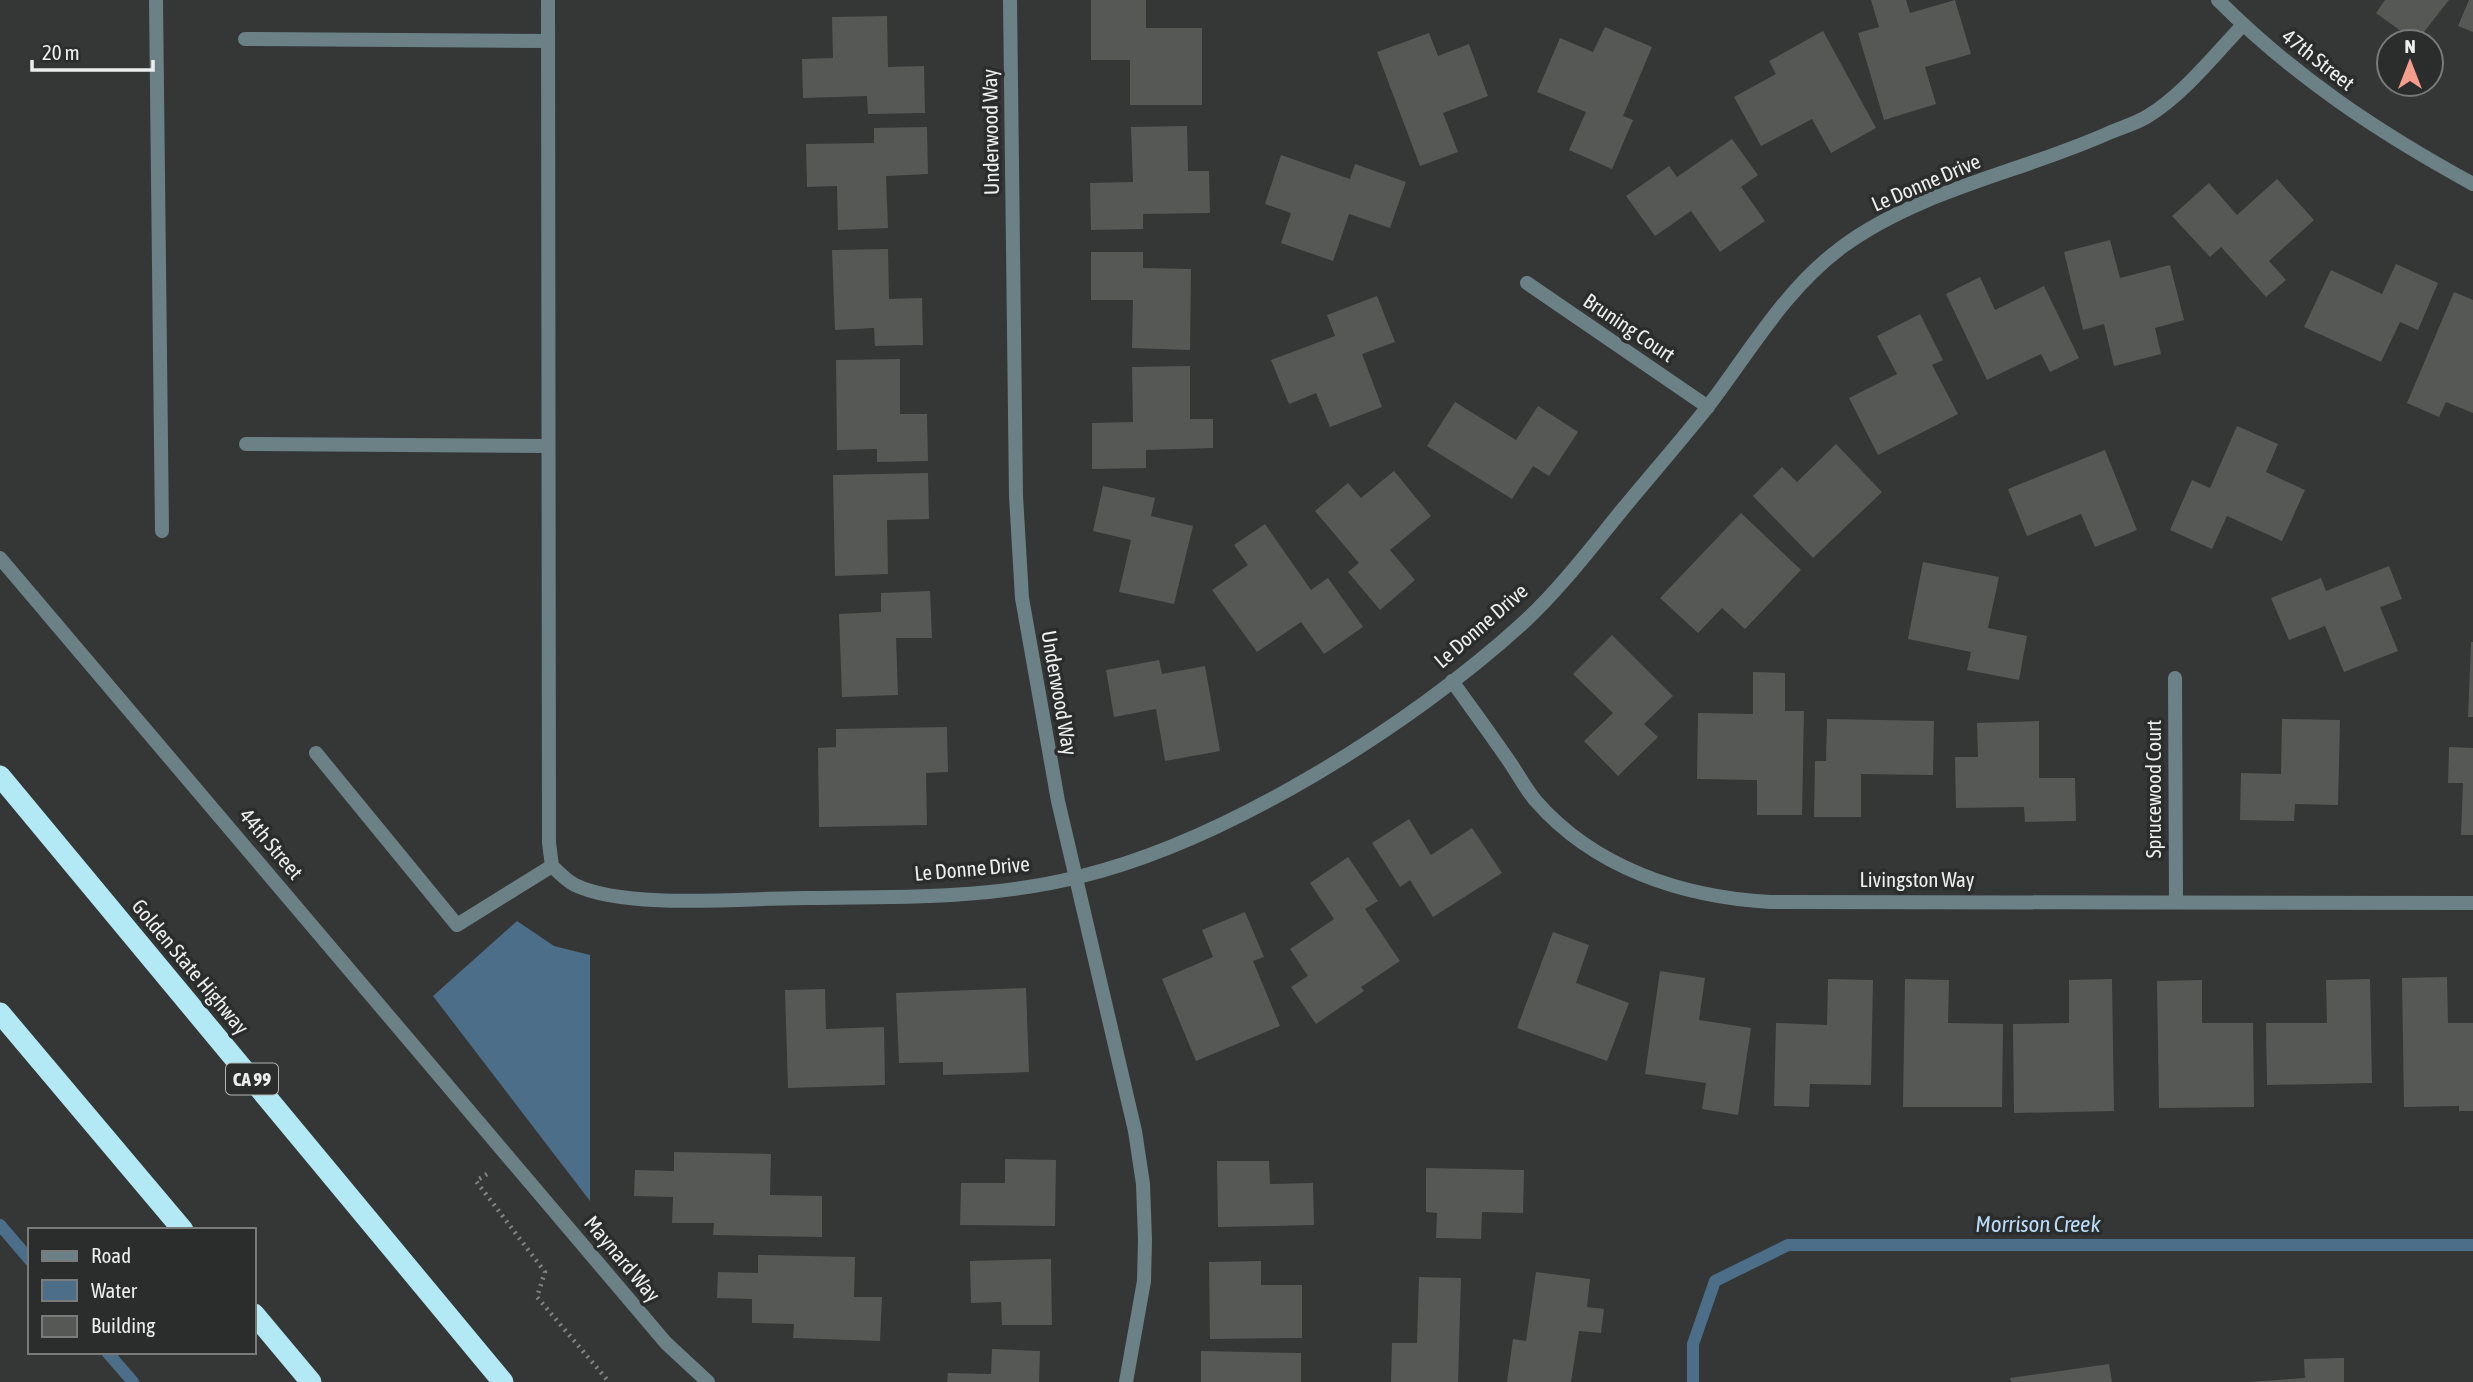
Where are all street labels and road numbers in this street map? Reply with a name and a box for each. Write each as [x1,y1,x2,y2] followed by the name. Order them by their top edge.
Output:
[2278,24,2359,95] street label: 47th Street
[977,68,1003,195] street label: Underwood Way
[1868,148,1984,216] street label: Le Donne Drive
[1579,288,1680,366] street label: Bruning Court
[1429,578,1532,672] street label: Le Donne Drive
[1037,629,1083,757] street label: Underwood Way
[2141,720,2165,858] street label: Sprucewood Court
[235,803,308,884] street label: 44th Street
[913,851,1031,885] street label: Le Donne Drive
[1860,867,1975,891] street label: Livingston Way
[127,894,254,1039] street label: Golden State Highway
[226,1064,278,1094] road number: CA 99
[580,1211,666,1306] street label: Maynard Way

